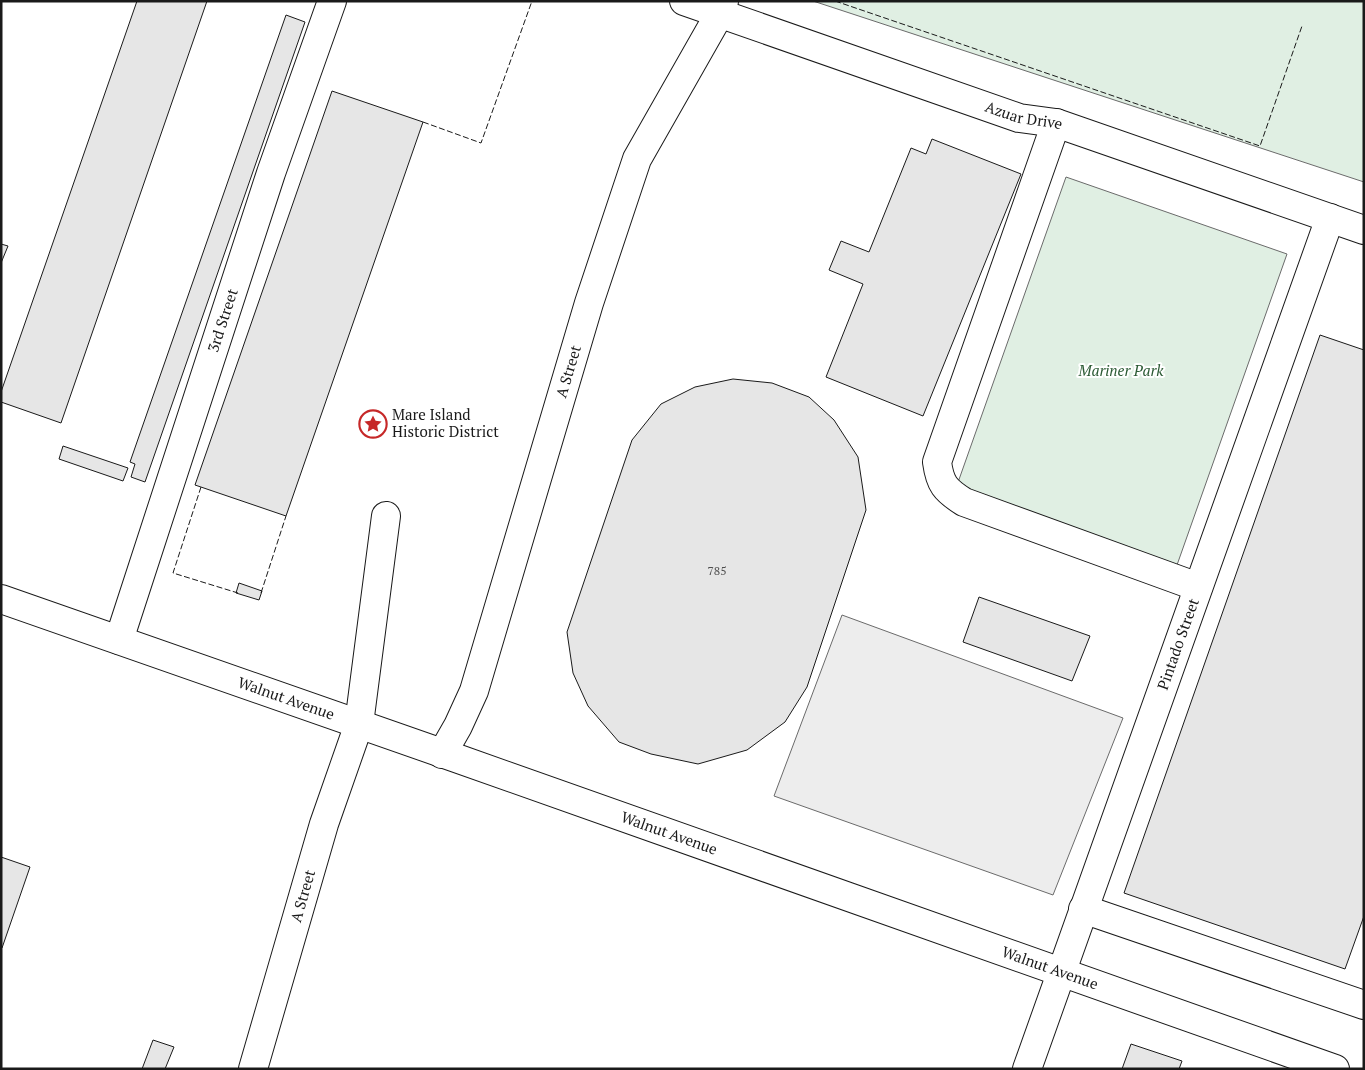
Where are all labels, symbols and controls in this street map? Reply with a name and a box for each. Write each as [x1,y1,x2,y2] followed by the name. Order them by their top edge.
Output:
[983,96,1066,134] street label: Azuar Drive
[202,285,242,355] street label: 3rd Street
[551,342,585,400] street label: A Street
[1078,360,1164,380] park label: Mariner Park
[392,404,499,441] place label: Mare Island Historic District
[358,409,388,439] place icon: Mare Island Historic District
[707,563,727,578] house number: 785
[1152,595,1203,692] street label: Pintado Street
[236,672,337,724] street label: Walnut Avenue
[619,806,720,859] street label: Walnut Avenue
[285,867,319,924] street label: A Street
[999,941,1101,993] street label: Walnut Avenue

